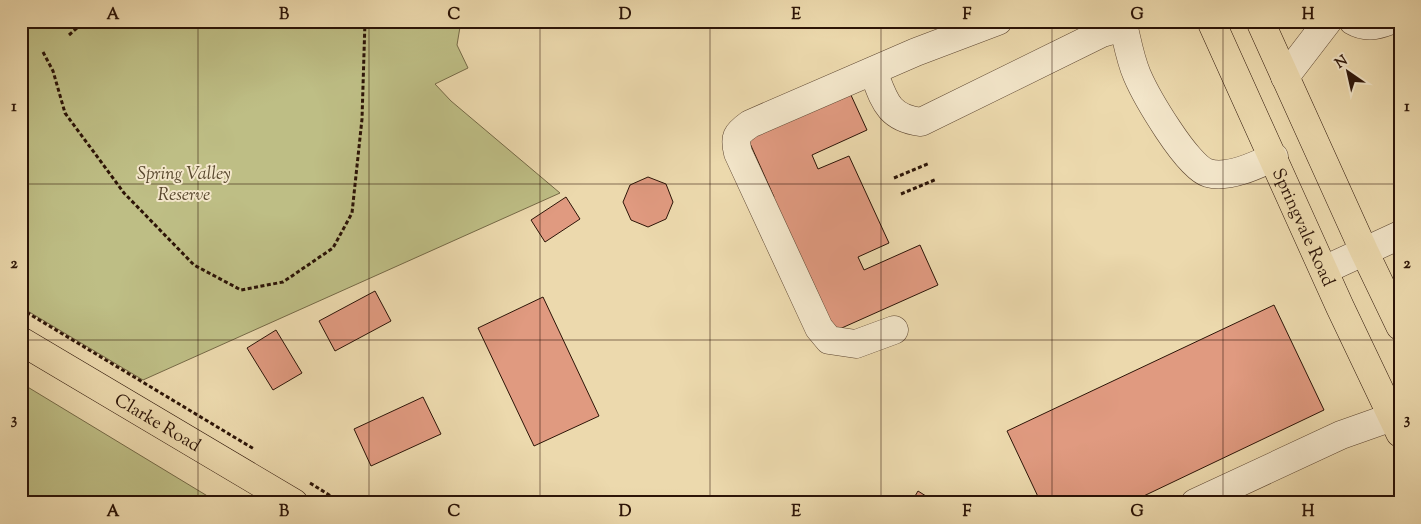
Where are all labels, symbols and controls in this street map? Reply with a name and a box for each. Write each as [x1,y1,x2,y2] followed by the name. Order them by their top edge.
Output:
[107,4,120,27] text: A
[279,4,289,27] text: B
[448,4,461,27] text: C
[619,4,632,27] text: D
[791,4,801,27] text: E
[963,4,972,27] text: F
[1130,4,1144,27] text: G
[1302,4,1315,27] text: H
[1324,48,1374,98] north arrow
[1332,51,1352,74] text: N
[11,96,17,119] text: 1
[1404,96,1410,119] text: 1
[137,162,231,209] park label: Spring Valley Reserve
[1264,165,1340,291] street label: Springvale Road
[10,253,18,276] text: 2
[1403,253,1411,276] text: 2
[109,388,205,460] street label: Clarke Road
[11,409,18,432] text: 3
[1404,409,1411,432] text: 3
[107,501,120,524] text: A
[279,501,289,524] text: B
[448,501,461,524] text: C
[619,501,632,524] text: D
[791,501,801,524] text: E
[963,501,972,524] text: F
[1130,501,1144,524] text: G
[1302,501,1315,524] text: H

